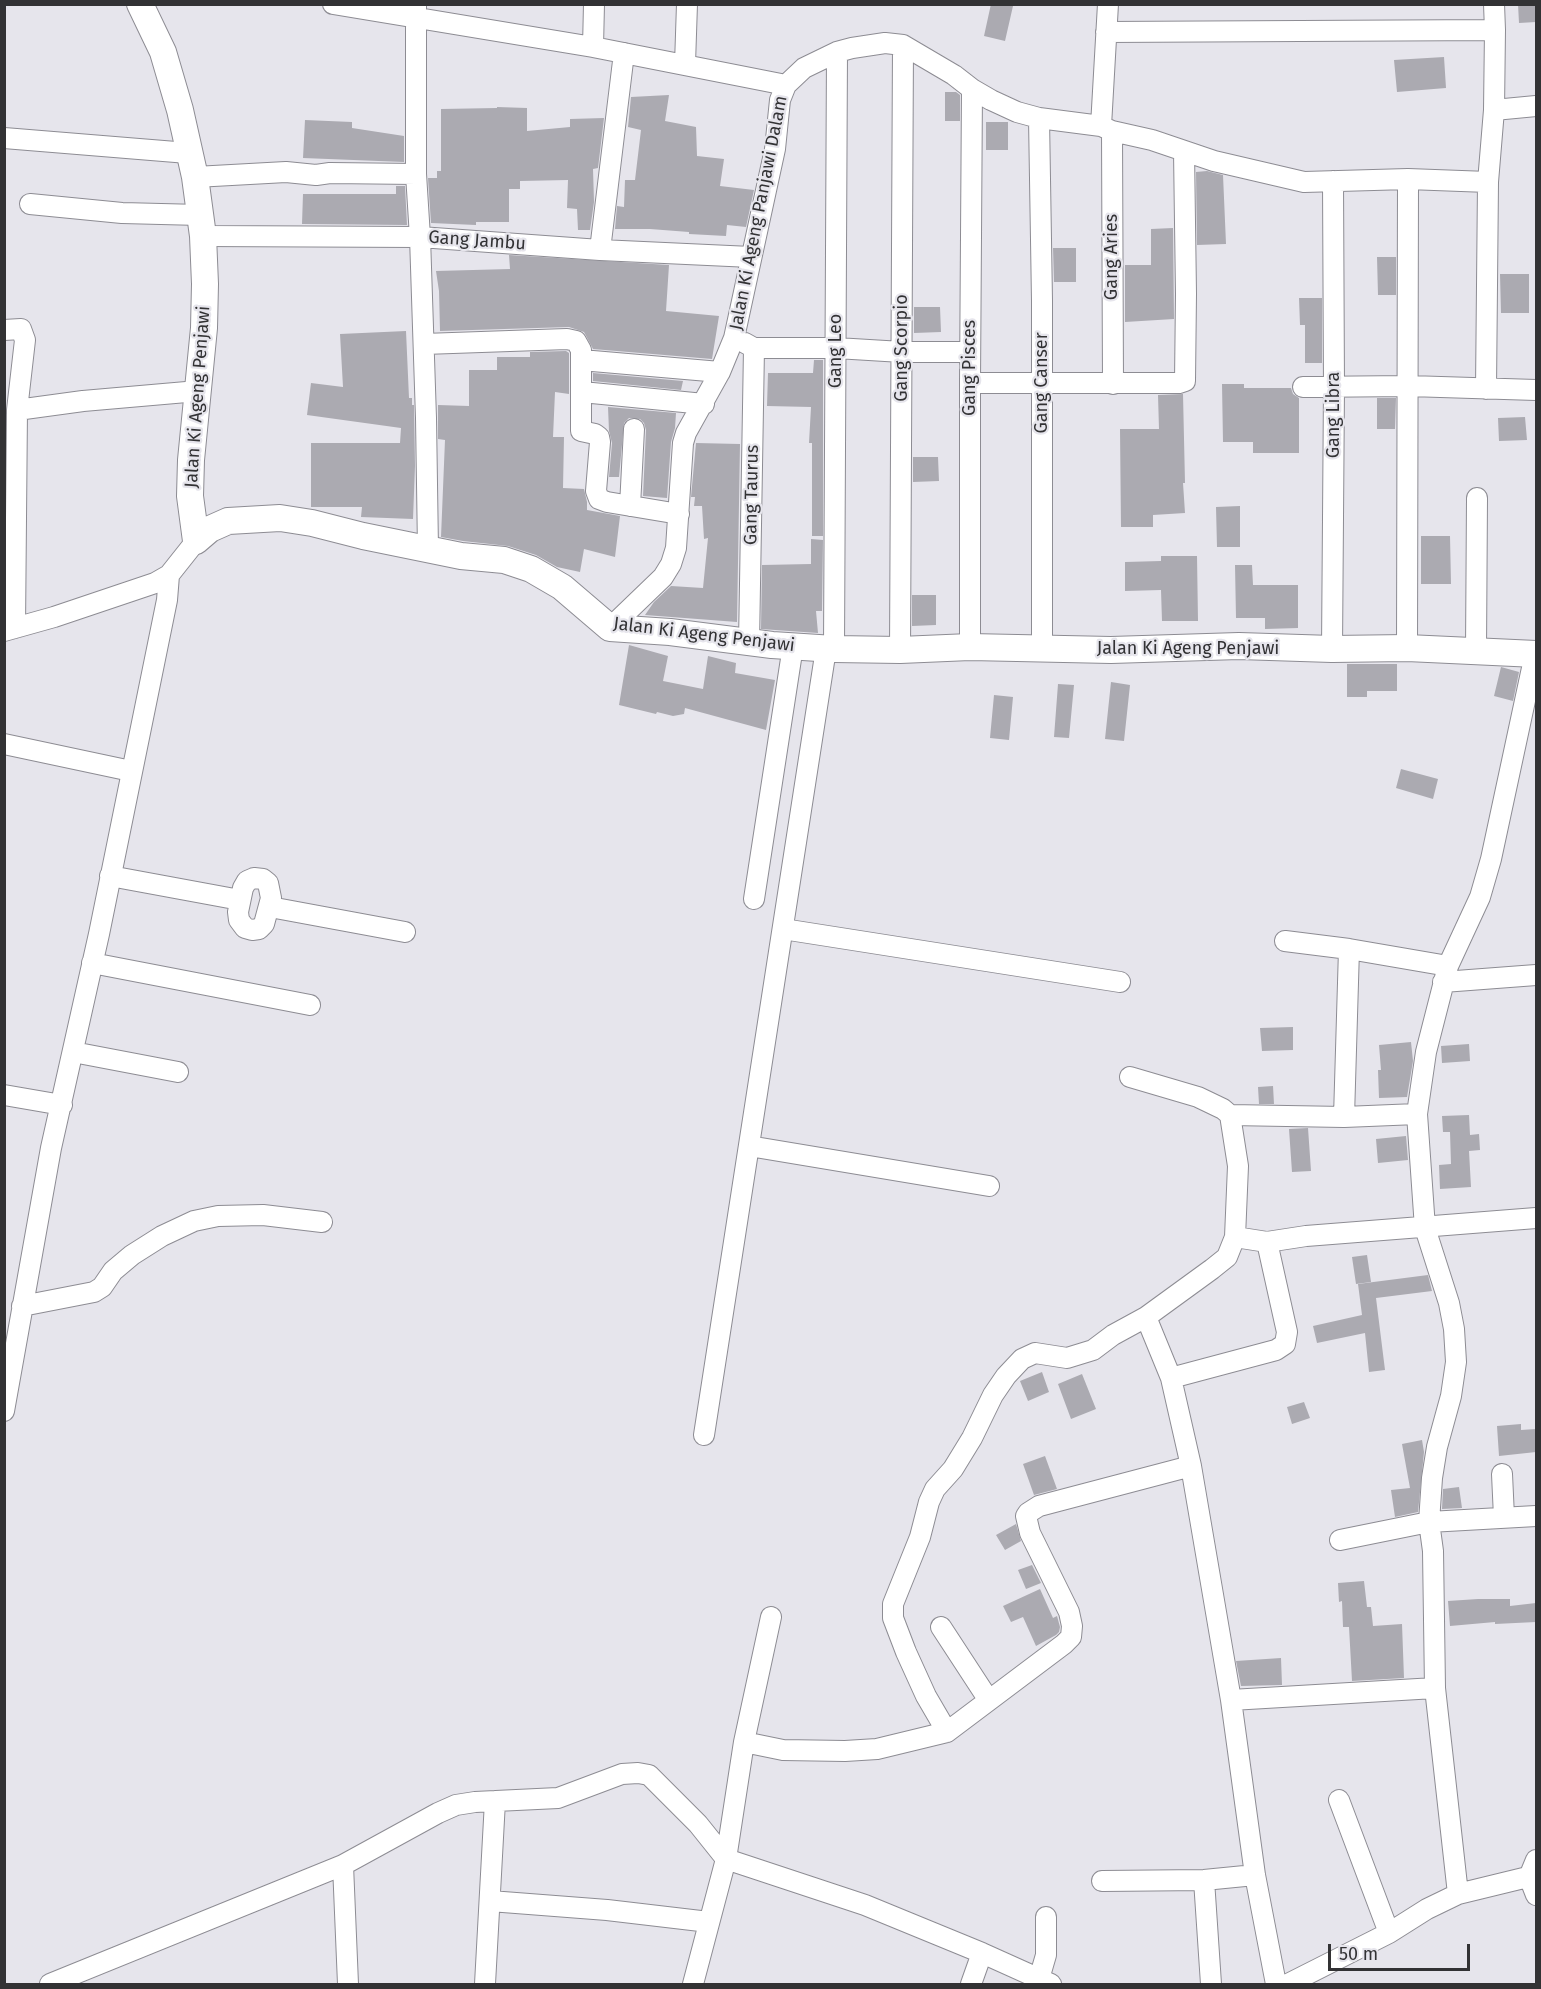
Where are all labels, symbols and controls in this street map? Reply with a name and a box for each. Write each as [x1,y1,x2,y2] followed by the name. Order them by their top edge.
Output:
[726,94,792,332] street label: Jalan Ki Ageng Panjawi Dalam
[1101,214,1123,300] street label: Gang Aries
[428,227,526,255] street label: Gang Jambu
[891,294,913,402] street label: Gang Scorpio
[181,305,215,489] street label: Jalan Ki Ageng Penjawi
[825,314,847,388] street label: Gang Leo
[959,320,981,416] street label: Gang Pisces
[1031,332,1053,434] street label: Gang Canser
[1323,372,1345,458] street label: Gang Libra
[740,445,764,545] street label: Gang Taurus
[612,613,796,657] street label: Jalan Ki Ageng Penjawi
[1097,638,1279,660] street label: Jalan Ki Ageng Penjawi
[1331,1932,1474,1970] scale bar
[1339,1943,1378,1965] text: 50 m

